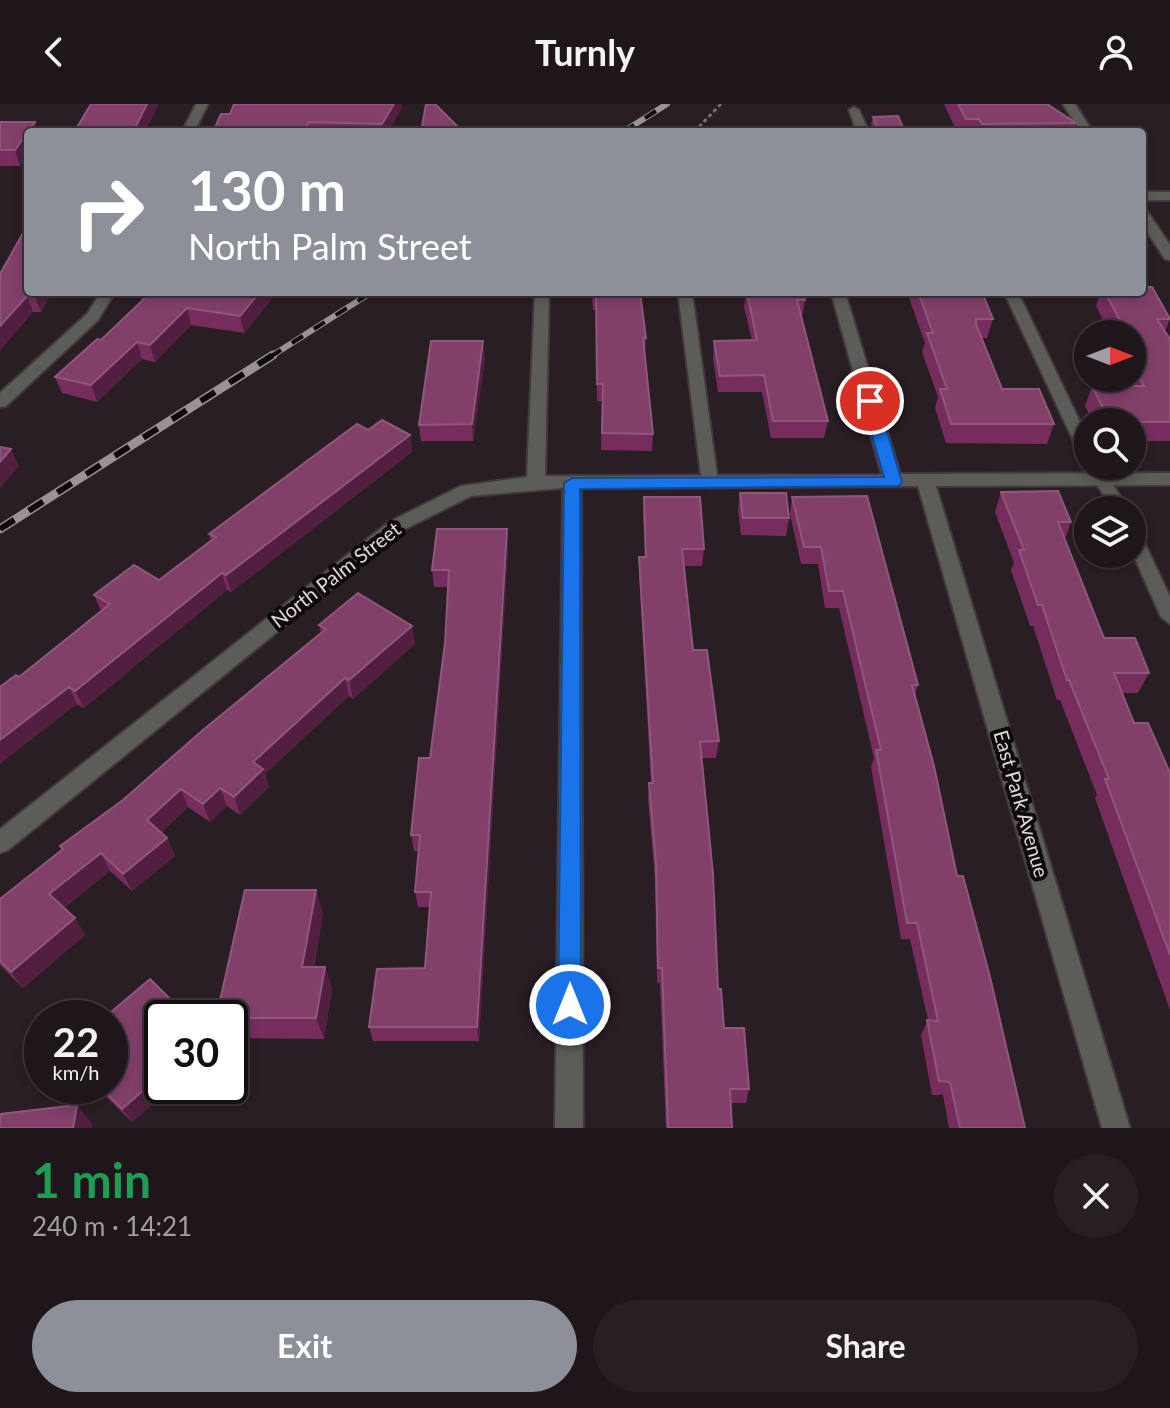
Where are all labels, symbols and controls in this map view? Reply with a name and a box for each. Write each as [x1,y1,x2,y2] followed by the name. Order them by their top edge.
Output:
[32,30,76,74] icon: back
[535,30,635,74] text: Turnly
[1094,30,1138,74] icon: person
[188,156,346,223] text: 130 m
[56,160,160,264] icon: right
[188,224,472,268] text: North Palm Street
[1074,320,1146,392] north arrow
[1074,320,1146,568] map controls
[836,367,904,435] pin
[848,379,892,423] icon: arrive
[1074,408,1146,480] button: search
[1074,496,1146,568] button: layers
[266,516,405,632] street label: North Palm Street
[989,727,1054,880] street label: East Park Avenue
[528,963,612,1047] position arrow
[144,1000,248,1104] speed limit sign: 30
[53,1018,99,1066] text: 22
[53,1060,99,1084] text: km/h
[32,1151,151,1208] text: 1 min
[1054,1154,1138,1238] button: close
[32,1210,192,1242] text: 240 m · 14:21
[32,1300,577,1392] button: Exit
[593,1300,1138,1392] button: Share

